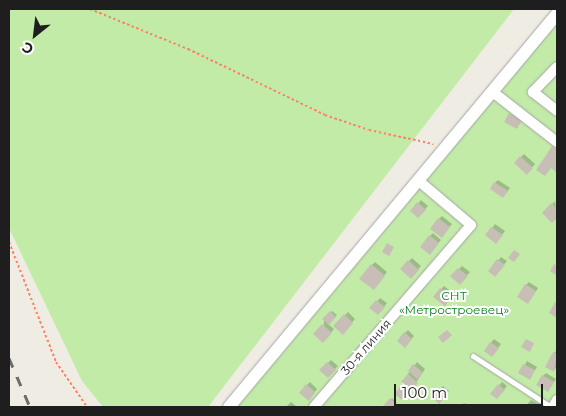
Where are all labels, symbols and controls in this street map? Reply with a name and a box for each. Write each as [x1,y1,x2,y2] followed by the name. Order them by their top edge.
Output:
[10,10,60,60] north arrow
[19,38,37,58] text: С
[399,289,509,317] park label: СНТ «Метростроевец»
[338,316,394,378] street label: 30-я линия
[396,374,545,406] scale bar
[402,383,447,402] text: 100 m

